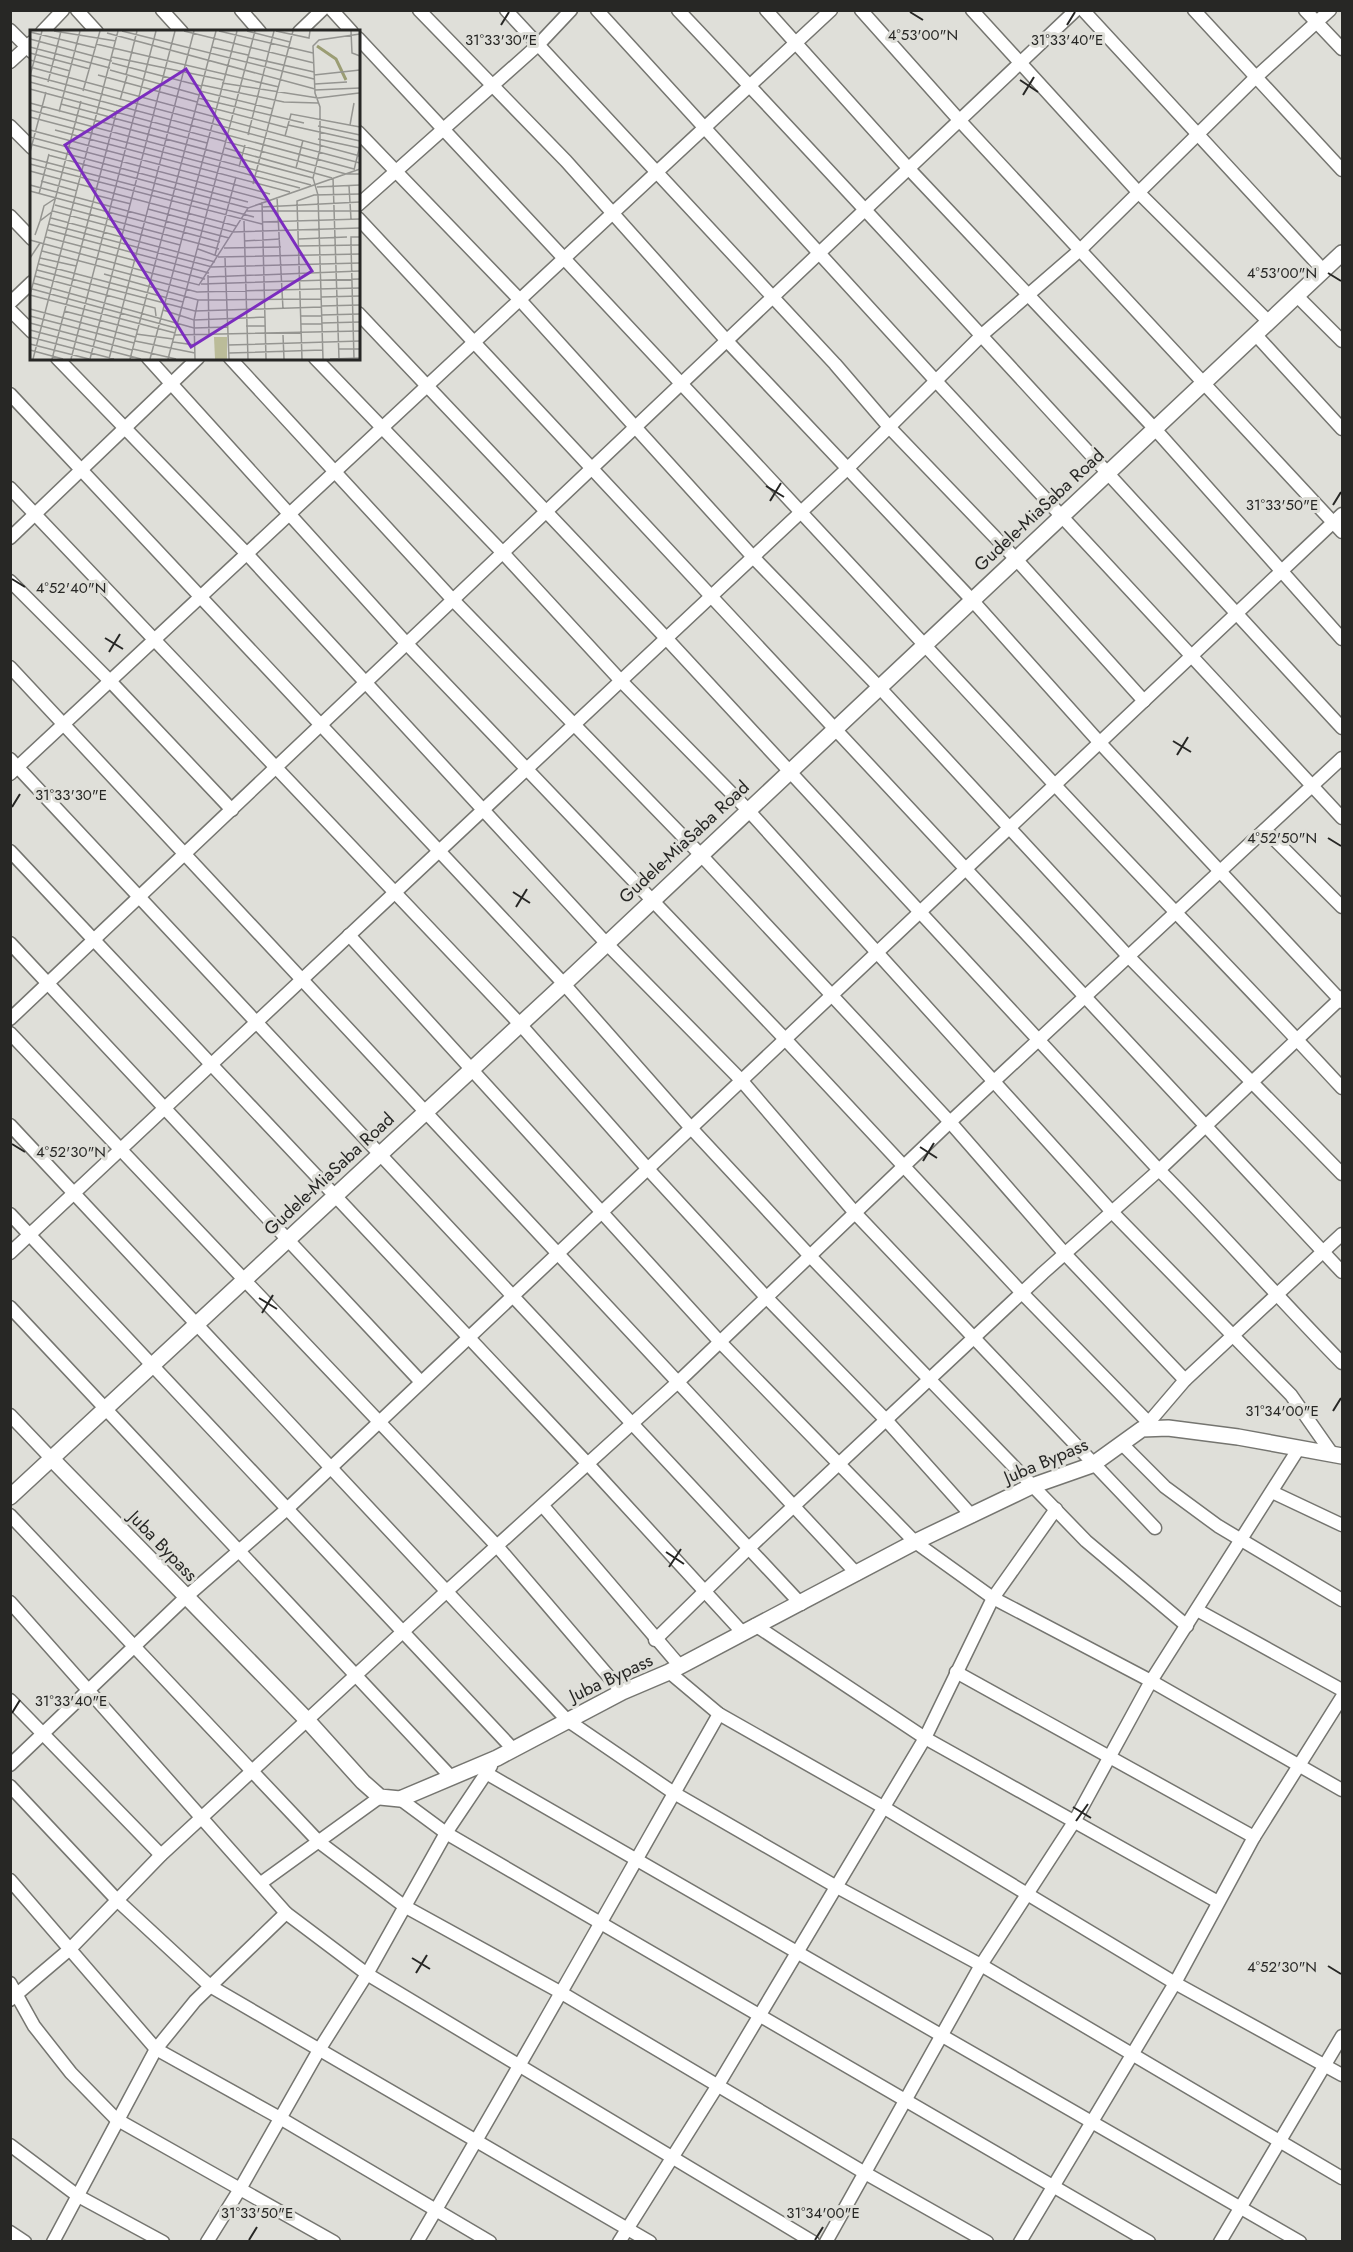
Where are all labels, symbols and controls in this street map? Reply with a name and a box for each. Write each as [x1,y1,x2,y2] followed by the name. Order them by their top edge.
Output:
[888,24,958,46] text: 4°53'00"N
[465,29,537,51] text: 31°33'30"E
[1031,29,1103,51] text: 31°33'40"E
[30,30,360,360] inset map
[1247,262,1317,284] text: 4°53'00"N
[968,443,1110,577] street label: Gudele-MiaSaba Road
[1246,494,1318,516] text: 31°33'50"E
[36,577,106,599] text: 4°52'40"N
[613,775,755,909] street label: Gudele-MiaSaba Road
[35,784,107,806] text: 31°33'30"E
[1247,827,1317,849] text: 4°52'50"N
[258,1107,400,1241] street label: Gudele-MiaSaba Road
[36,1141,106,1163] text: 4°52'30"N
[1245,1400,1319,1422] text: 31°34'00"E
[998,1432,1092,1491] street label: Juba Bypass
[121,1503,203,1587] street label: Juba Bypass
[563,1647,657,1710] street label: Juba Bypass
[35,1690,107,1712] text: 31°33'40"E
[1247,1956,1317,1978] text: 4°52'30"N
[221,2202,293,2224] text: 31°33'50"E
[786,2202,860,2224] text: 31°34'00"E

